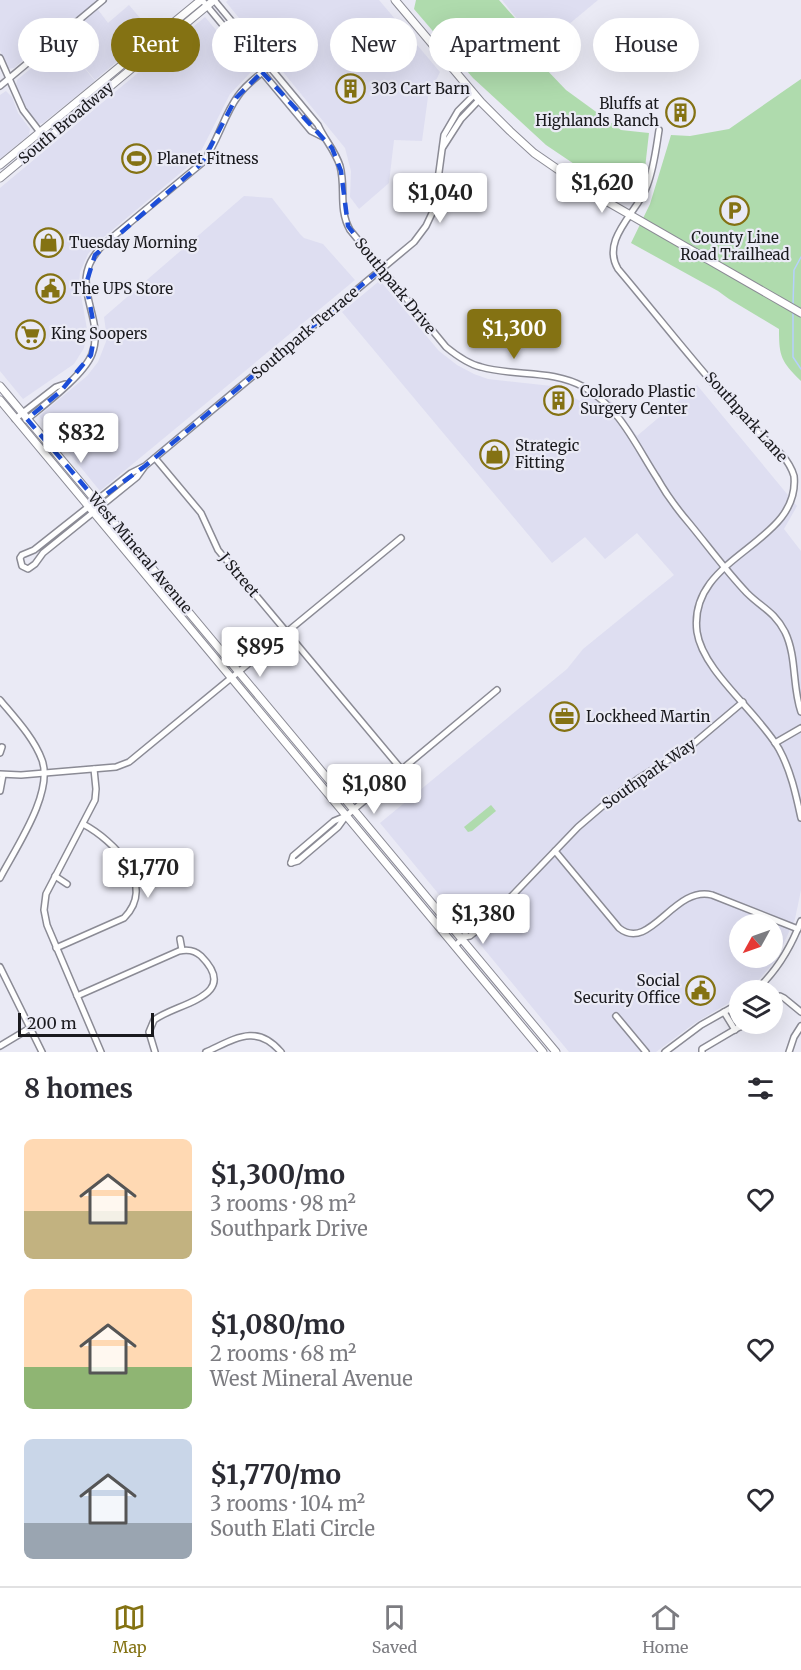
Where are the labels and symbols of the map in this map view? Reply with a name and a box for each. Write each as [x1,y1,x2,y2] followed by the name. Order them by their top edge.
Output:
[334,73,366,105] building icon: 303 Cart Barn
[14,77,117,168] street label: South Broadway
[371,79,470,98] place label: 303 Cart Barn
[535,94,659,130] place label: Bluffs at Highlands Ranch
[664,97,696,129] building icon: Bluffs at Highlands Ranch
[120,143,152,175] sports icon: Planet Fitness
[157,149,259,168] place label: Planet Fitness
[553,163,651,214] pin: $1,620
[391,173,489,224] pin: $1,040
[719,195,751,227] parking icon: County Line Road Trailhead
[32,227,64,259] shop icon: Tuesday Morning
[680,228,790,264] place label: County Line Road Trailhead
[69,233,197,252] place label: Tuesday Morning
[351,234,440,338] street label: Southpark Drive
[34,273,66,305] public building icon: The UPS Store
[71,279,173,298] place label: The UPS Store
[247,282,362,383] street label: Southpark Terrace
[465,309,563,360] pin: $1,300
[14,318,46,350] supermarket icon: King Soopers
[51,324,147,343] place label: King Soopers
[701,368,792,466] street label: Southpark Lane
[580,382,696,418] place label: Colorado Plastic Surgery Center
[543,385,575,417] building icon: Colorado Plastic Surgery Center
[45,413,117,464] pin: $832
[515,436,580,472] place label: Strategic Fitting
[478,439,510,471] shop icon: Strategic Fitting
[84,488,197,617] street label: West Mineral Avenue
[215,548,263,601] street label: J Street
[224,627,296,678] pin: $895
[549,701,581,733] office icon: Lockheed Martin
[586,707,711,726] place label: Lockheed Martin
[598,734,700,813] street label: Southpark Way
[325,764,423,815] pin: $1,080
[99,848,197,899] pin: $1,770
[434,894,532,945] pin: $1,380
[729,914,783,968] north arrow
[574,971,680,1007] place label: Social Security Office
[685,974,717,1006] public building icon: Social Security Office
[18,1010,154,1038] scale bar

